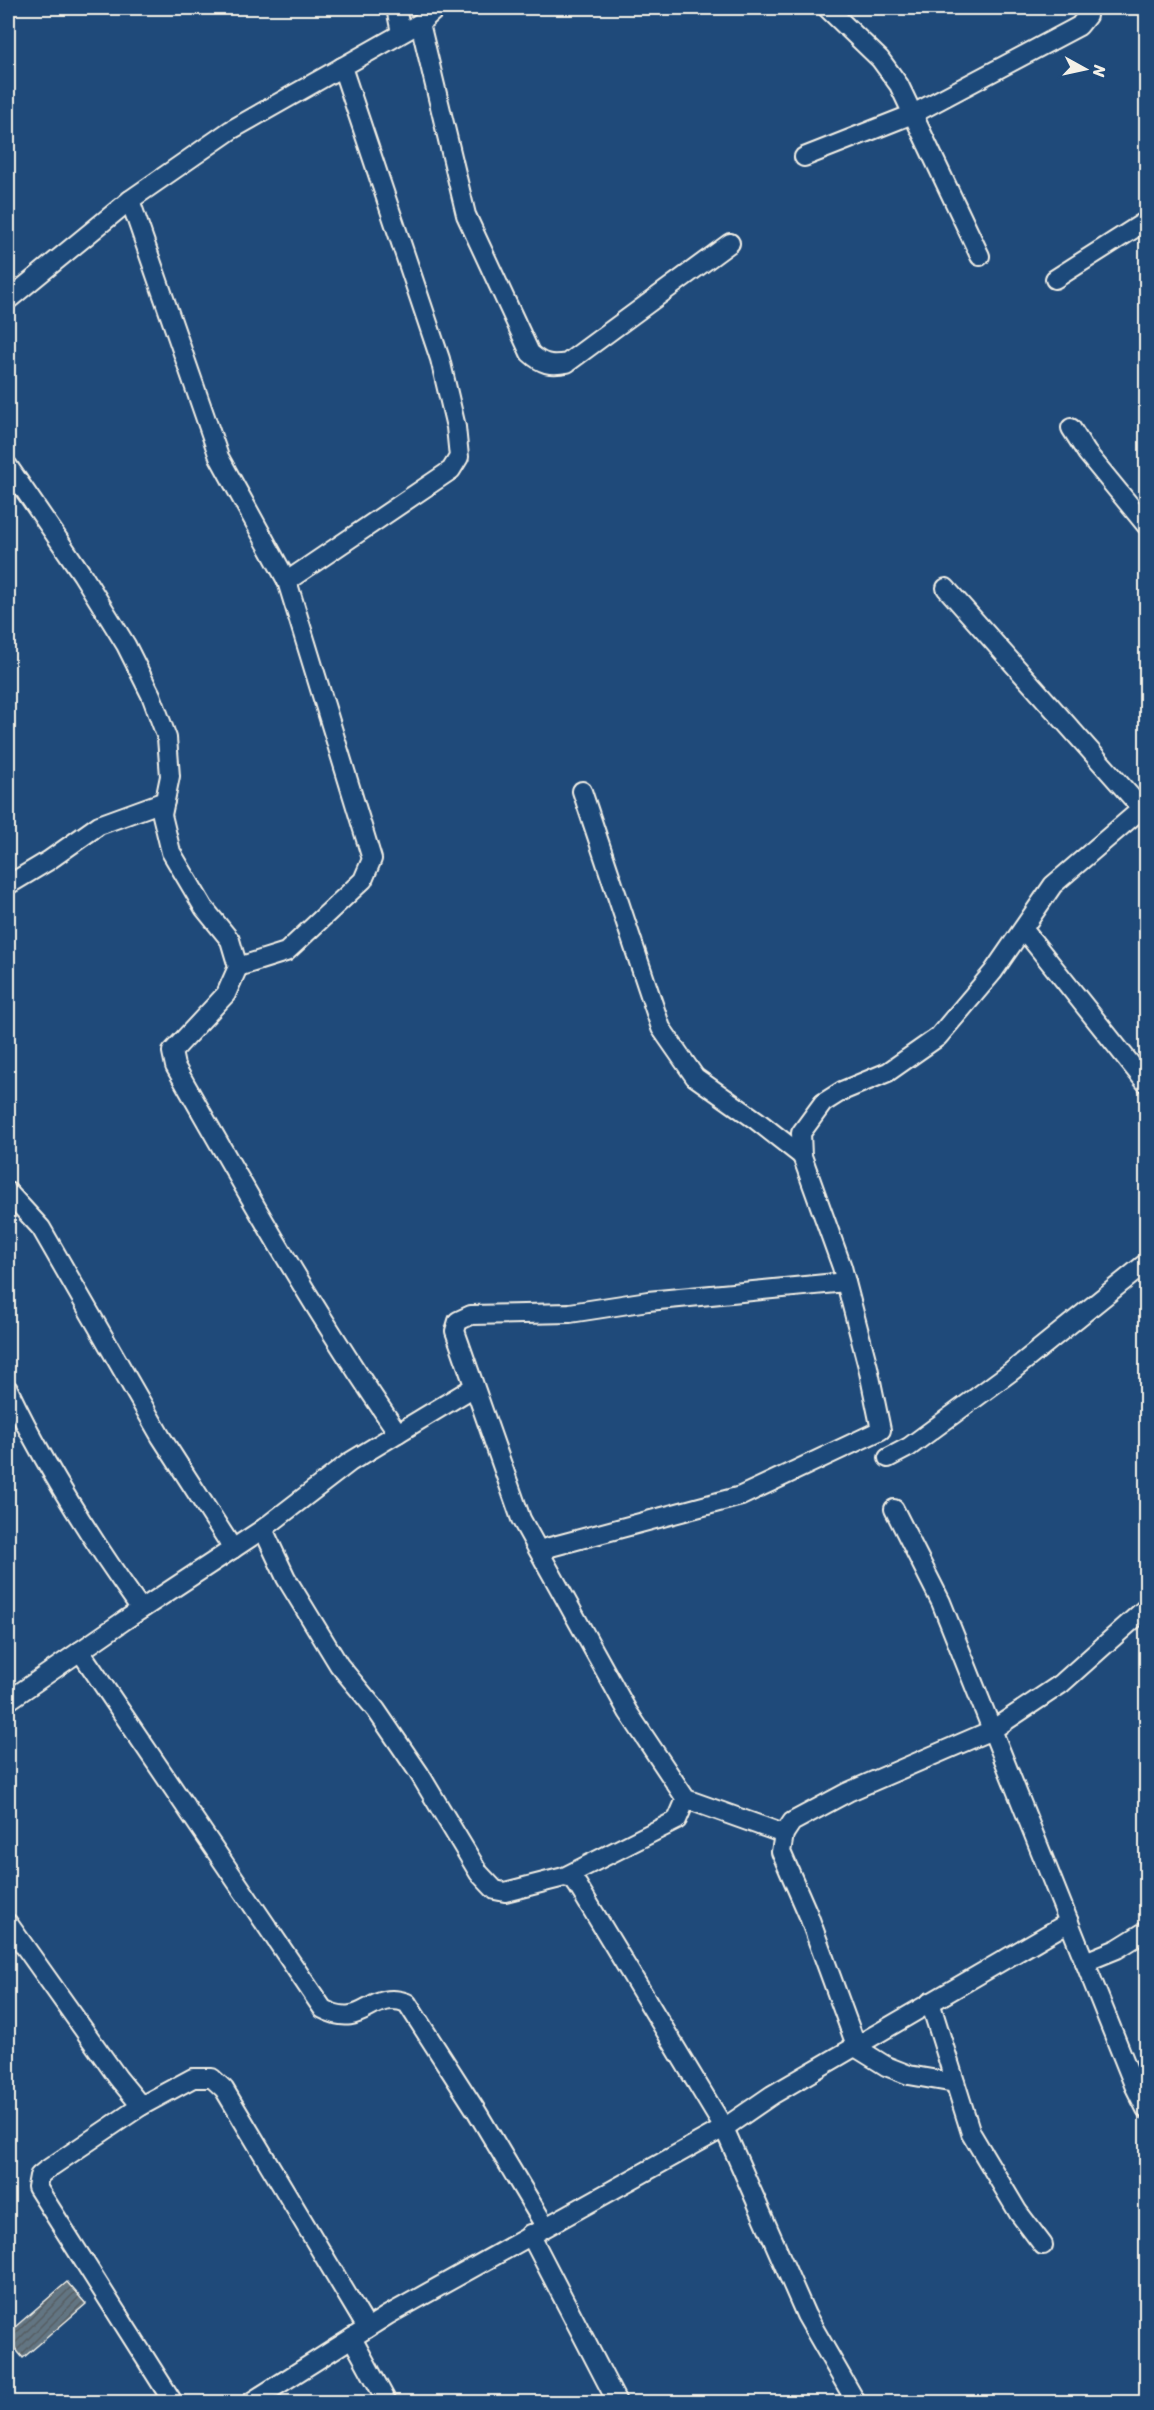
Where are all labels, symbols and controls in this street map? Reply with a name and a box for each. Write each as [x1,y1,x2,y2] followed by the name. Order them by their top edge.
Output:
[1055,39,1115,99] north arrow
[1084,63,1115,79] text: N

